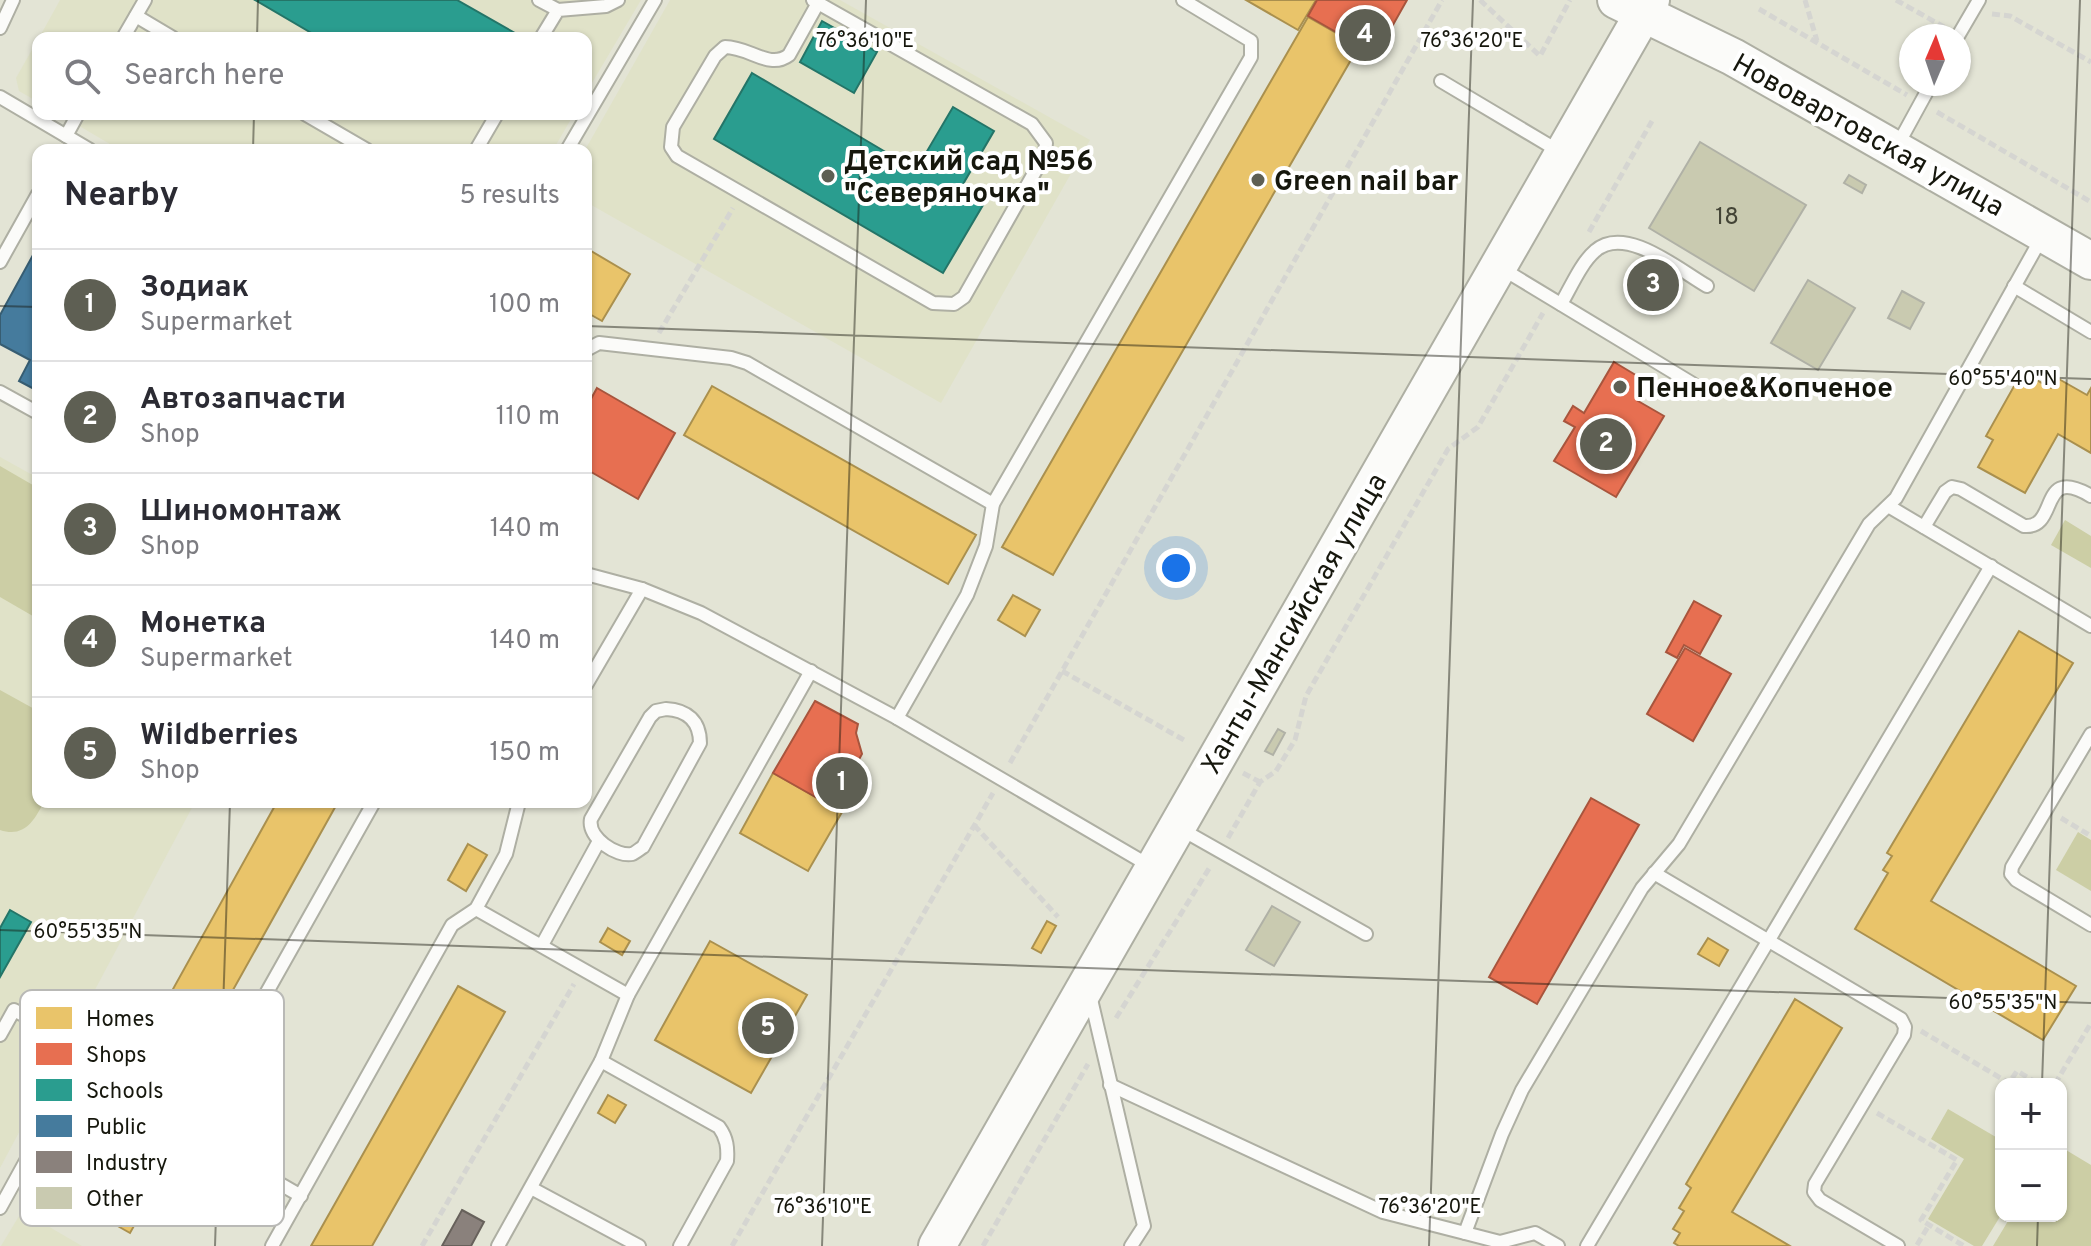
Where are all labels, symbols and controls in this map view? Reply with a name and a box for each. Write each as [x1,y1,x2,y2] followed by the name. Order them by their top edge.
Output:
[1339,5,1391,65] pin: 4
[1899,24,1971,96] north arrow
[816,29,914,55] text: 76°36'10"E
[1421,29,1523,55] text: 76°36'20"E
[32,32,592,120] search box
[1725,47,2010,226] street label: Нововартовская улица
[60,54,104,98] icon: search
[124,58,284,95] text: Search here
[844,145,1093,213] place label: Детский сад №56 "Северяночка"
[1274,165,1459,201] place label: Green nail bar
[819,167,837,185] marker: Детский сад №56 "Северяночка"
[1249,171,1267,189] marker: Green nail bar
[64,175,179,218] text: Nearby
[459,180,560,213] text: 5 results
[1715,203,1739,233] house number: 18
[1627,255,1679,315] pin: 3
[140,270,249,307] text: Зодиак
[85,289,95,322] text: 1
[489,289,560,322] text: 100 m
[140,307,292,340] text: Supermarket
[1948,367,2058,393] text: 60°55'40"N
[1636,372,1893,408] place label: Пенное&Копченое
[1611,378,1629,396] marker: Пенное&Копченое
[140,382,346,419] text: Автозапчасти
[82,401,98,434] text: 2
[496,401,560,434] text: 110 m
[1580,414,1632,474] pin: 2
[140,419,200,452] text: Shop
[1194,467,1397,782] street label: Ханты-Мансийская улица
[140,494,342,531] text: Шиномонтаж
[82,513,98,546] text: 3
[490,513,560,546] text: 140 m
[140,531,200,564] text: Shop
[1156,548,1196,588] your location
[140,606,266,643] text: Монетка
[82,625,98,658] text: 4
[490,625,560,658] text: 140 m
[140,643,292,676] text: Supermarket
[140,718,298,755] text: Wildberries
[82,737,98,770] text: 5
[489,737,560,770] text: 150 m
[816,753,868,813] pin: 1
[140,755,200,788] text: Shop
[34,920,142,946] text: 60°55'35"N
[20,990,284,1226] legend
[1949,991,2057,1017] text: 60°55'35"N
[742,998,794,1058] pin: 5
[86,1007,155,1034] text: Homes
[86,1043,147,1070] text: Shops
[1995,1078,2067,1222] map controls
[1995,1078,2067,1150] button: +
[86,1079,163,1106] text: Schools
[86,1115,147,1142] text: Public
[1995,1150,2067,1222] button: −
[86,1151,168,1178] text: Industry
[86,1187,144,1214] text: Other
[774,1195,872,1221] text: 76°36'10"E
[1379,1195,1481,1221] text: 76°36'20"E

